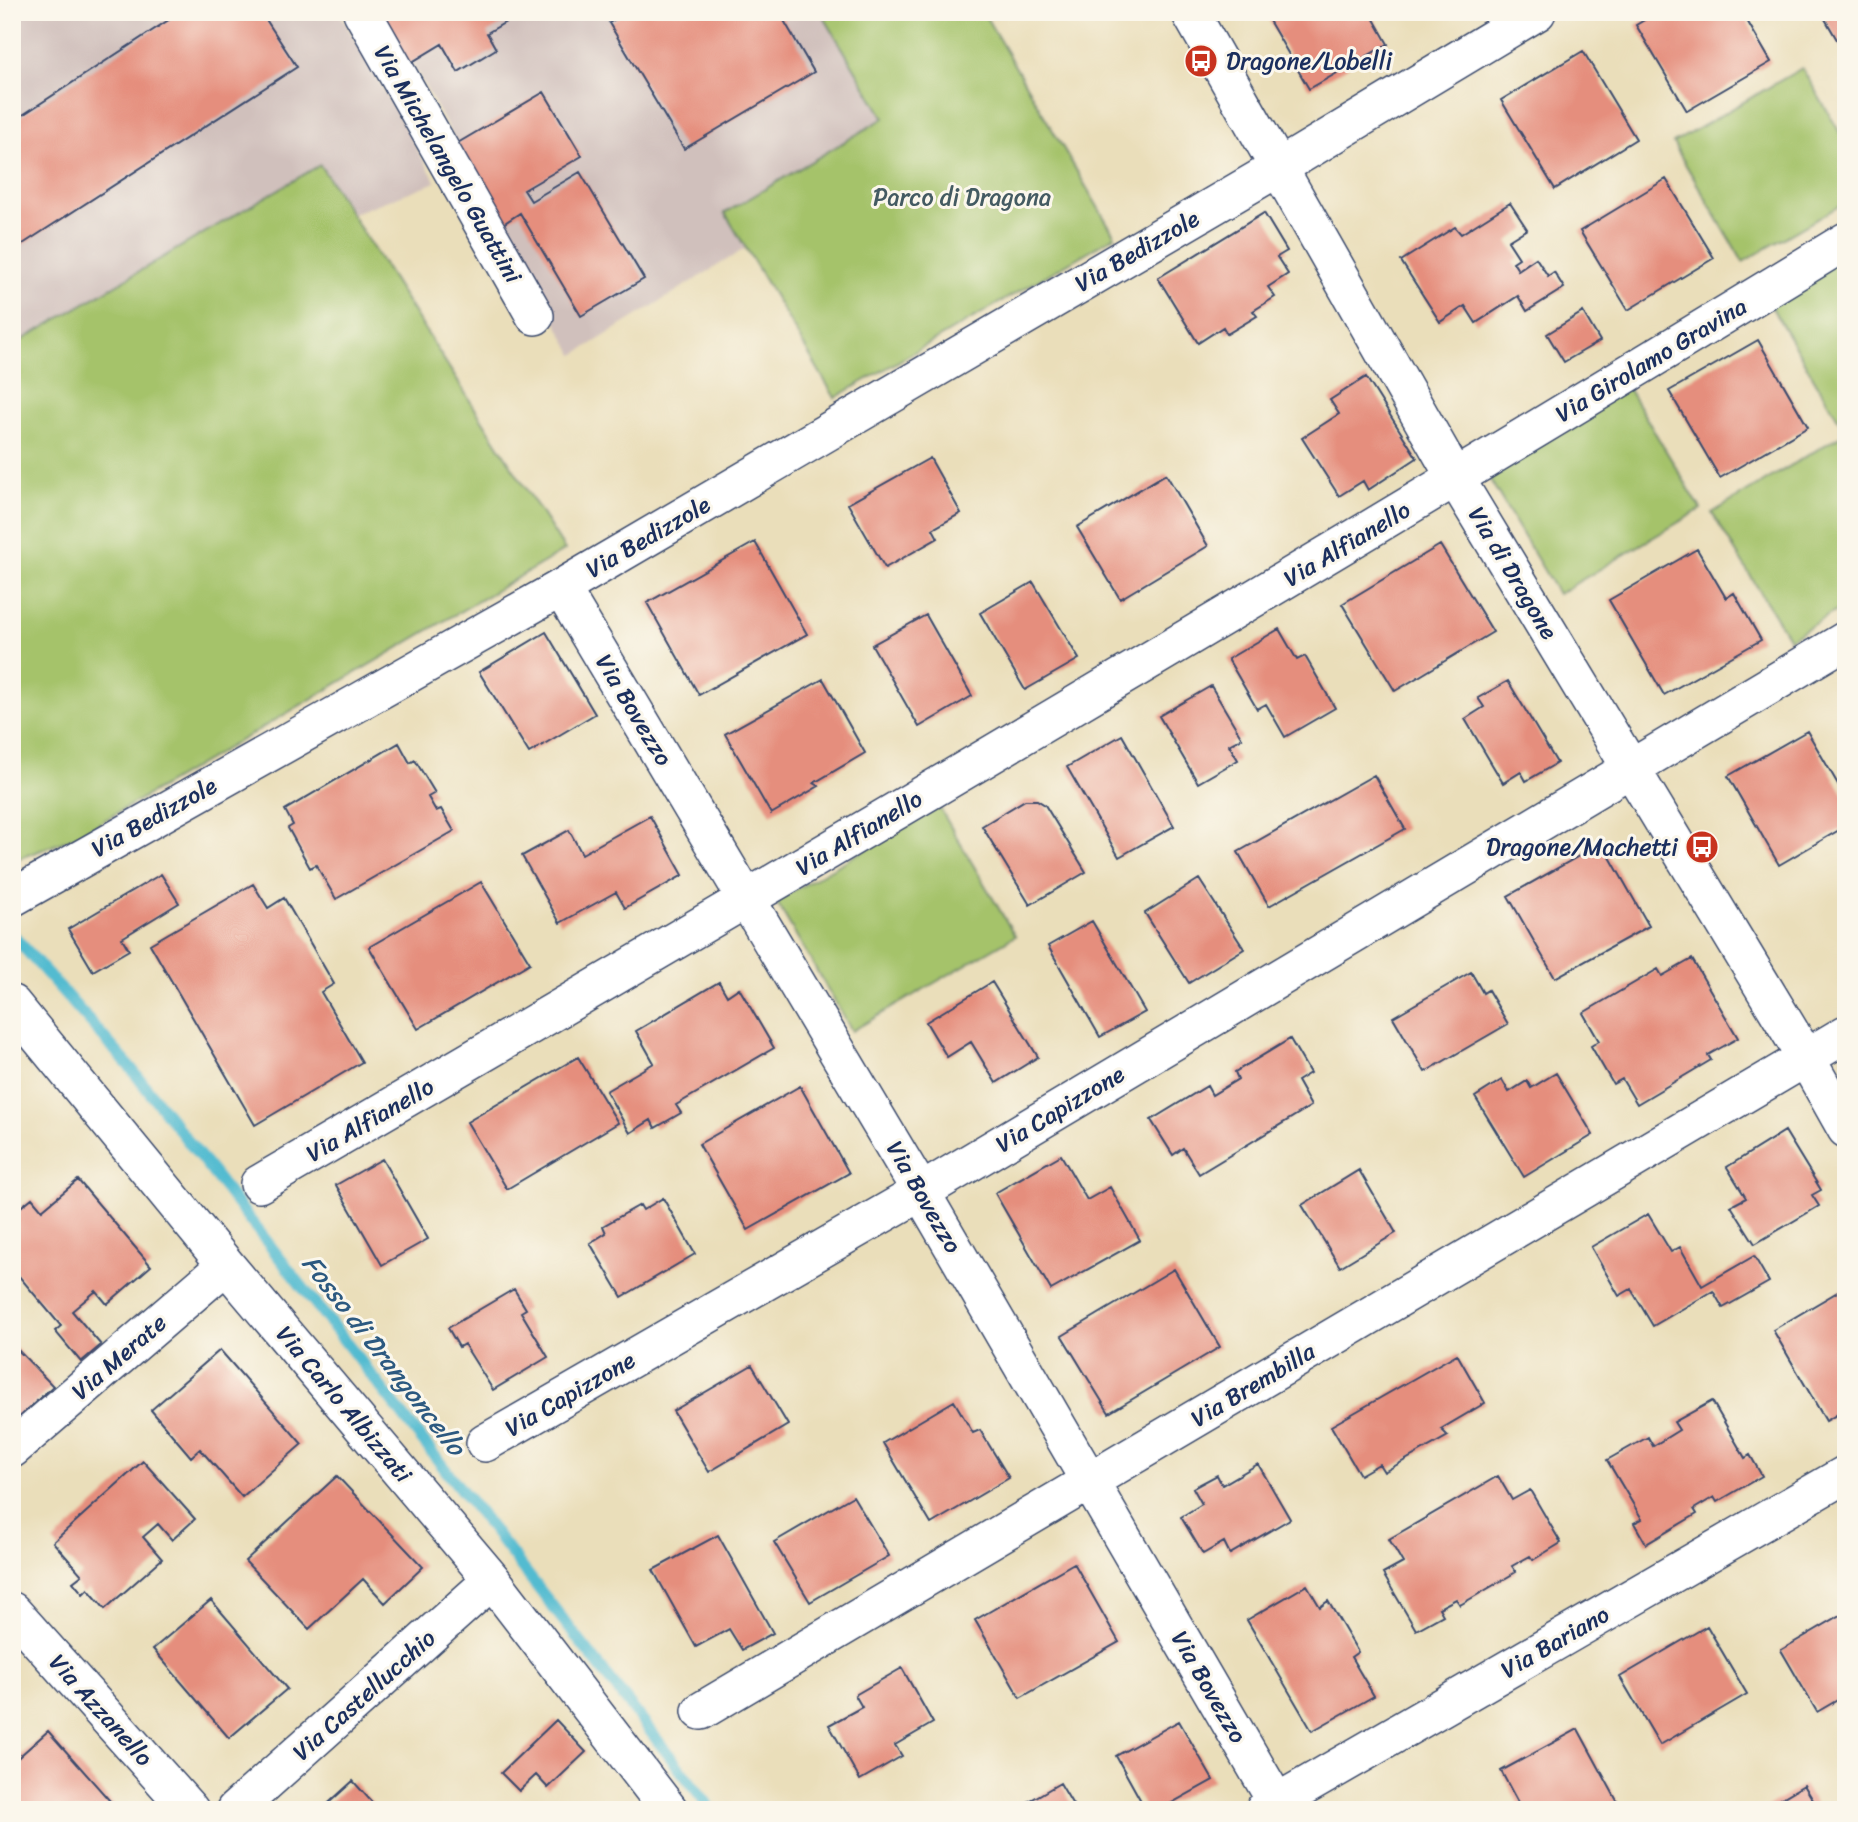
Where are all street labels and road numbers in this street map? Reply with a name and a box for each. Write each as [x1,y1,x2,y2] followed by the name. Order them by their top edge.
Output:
[362,37,534,293] street label: Via Michelangelo Guattini
[1066,198,1208,304] street label: Via Bedizzole
[1547,286,1755,434] street label: Via Girolamo Gravina
[577,484,719,590] street label: Via Bedizzole
[1275,489,1419,599] street label: Via Alfianello
[1456,498,1570,648] street label: Via di Dragone
[584,646,684,774] street label: Via Bovezzo
[83,765,225,869] street label: Via Bedizzole
[787,778,931,888] street label: Via Alfianello
[987,1053,1133,1164] street label: Via Capizzone
[298,1066,442,1174] street label: Via Alfianello
[875,1132,973,1262] street label: Via Bovezzo
[61,1303,177,1411] street label: Via Merate
[265,1316,424,1493] street label: Via Carlo Albizzati
[1182,1331,1324,1439] street label: Via Brembilla
[497,1339,644,1448] street label: Via Capizzone
[1493,1594,1618,1690] street label: Via Bariano
[282,1619,446,1771] street label: Via Castellucchio
[1160,1622,1258,1752] street label: Via Bovezzo
[38,1644,164,1776] street label: Via Azzanello

